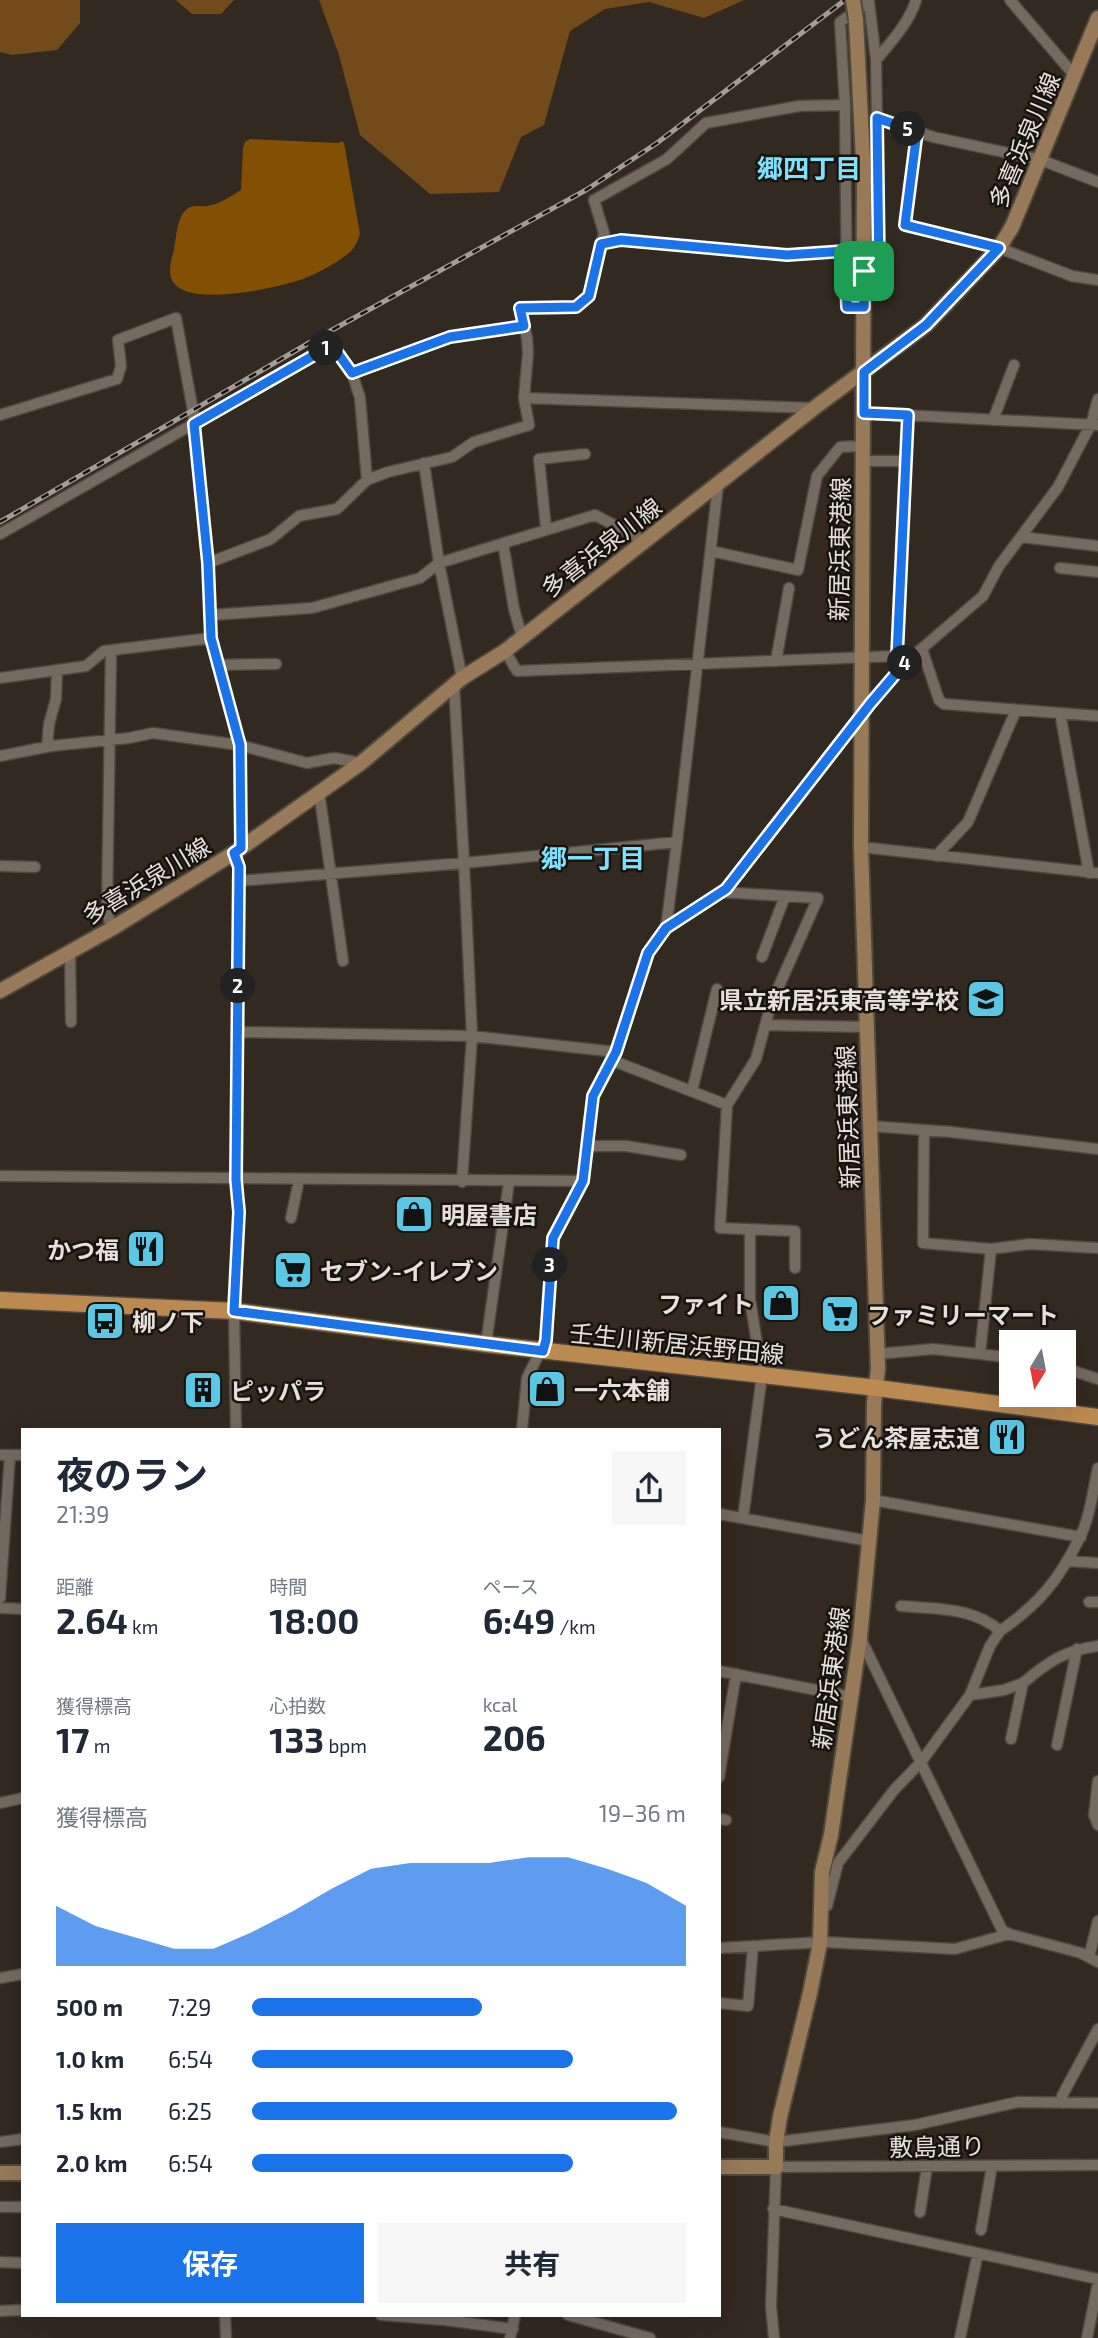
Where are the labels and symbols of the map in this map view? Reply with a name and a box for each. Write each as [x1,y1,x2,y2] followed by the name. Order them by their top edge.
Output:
[983,68,1065,212] street label: 多喜浜泉川線
[890,111,926,146] pin: 5
[757,152,861,183] district label: 郷四丁目
[834,241,894,301] pin
[308,330,344,366] pin: 1
[823,477,855,621] street label: 新居浜東港線
[535,491,667,603] street label: 多喜浜泉川線
[888,646,922,680] pin: 4
[77,830,215,930] street label: 多喜浜泉川線
[541,842,645,873] district label: 郷一丁目
[220,968,256,1004] pin: 2
[965,978,1007,1020] school or university icon: 県立新居浜東高等学校
[719,985,959,1014] place label: 県立新居浜東高等学校
[830,1045,864,1189] street label: 新居浜東港線
[393,1193,435,1235] shop icon: 明屋書店
[441,1200,537,1229] place label: 明屋書店
[125,1228,167,1270] restaurant icon: かつ福
[47,1235,119,1264] place label: かつ福
[532,1248,568,1282] pin: 3
[272,1249,314,1291] supermarket icon: セブン-イレブン
[320,1256,498,1285] place label: セブン-イレブン
[760,1282,802,1324] shop icon: ファイト
[658,1289,754,1318] place label: ファイト
[819,1293,861,1335] supermarket icon: ファミリーマート
[84,1300,126,1342] bus stop icon: 柳ノ下
[867,1300,1059,1329] place label: ファミリーマート
[132,1307,204,1336] place label: 柳ノ下
[568,1317,786,1369] street label: 壬生川新居浜野田線
[999,1330,1076,1407] north arrow
[526,1368,568,1410] shop icon: 一六本舗
[182,1369,224,1411] building icon: ピッパラ
[574,1375,670,1404] place label: 一六本舗
[230,1376,326,1405] place label: ピッパラ
[986,1416,1028,1458] restaurant icon: うどん茶屋志道
[812,1423,980,1452] place label: うどん茶屋志道
[806,1605,854,1751] street label: 新居浜東港線
[889,2131,985,2161] street label: 敷島通り

